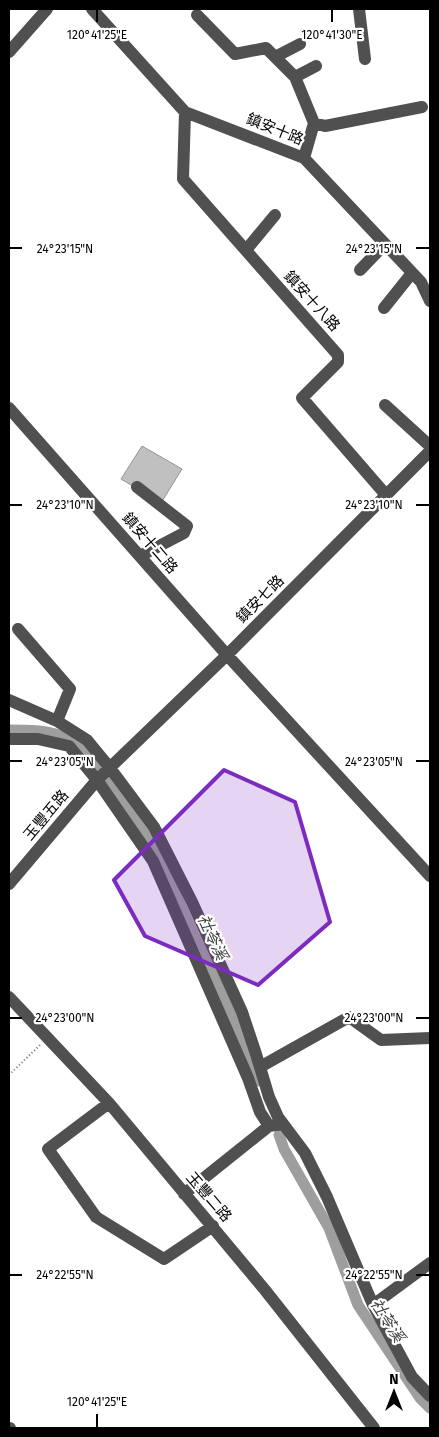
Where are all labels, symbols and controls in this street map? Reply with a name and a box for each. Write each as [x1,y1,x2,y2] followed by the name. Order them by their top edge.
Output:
[67,28,127,42] text: 120°41'25"E
[301,28,363,42] text: 120°41'30"E
[244,109,306,149] street label: 鎮安十路
[37,242,93,256] text: 24°23'15"N
[346,242,402,256] text: 24°23'15"N
[280,267,344,335] street label: 鎮安十八路
[36,498,94,512] text: 24°23'10"N
[345,498,403,512] text: 24°23'10"N
[119,509,181,577] street label: 鎮安十二路
[232,571,288,627] street label: 鎮安七路
[36,755,94,769] text: 24°23'05"N
[345,755,403,769] text: 24°23'05"N
[20,786,72,844] street label: 玉豐五路
[194,911,232,965] water label: 社苓溪
[36,1011,94,1025] text: 24°23'00"N
[345,1011,403,1025] text: 24°23'00"N
[183,1168,235,1226] street label: 玉豐二路
[36,1268,94,1282] text: 24°22'55"N
[345,1268,403,1282] text: 24°22'55"N
[367,1295,410,1347] water label: 社苓溪
[369,1367,419,1417] north arrow
[389,1371,399,1388] text: N
[67,1395,127,1409] text: 120°41'25"E

